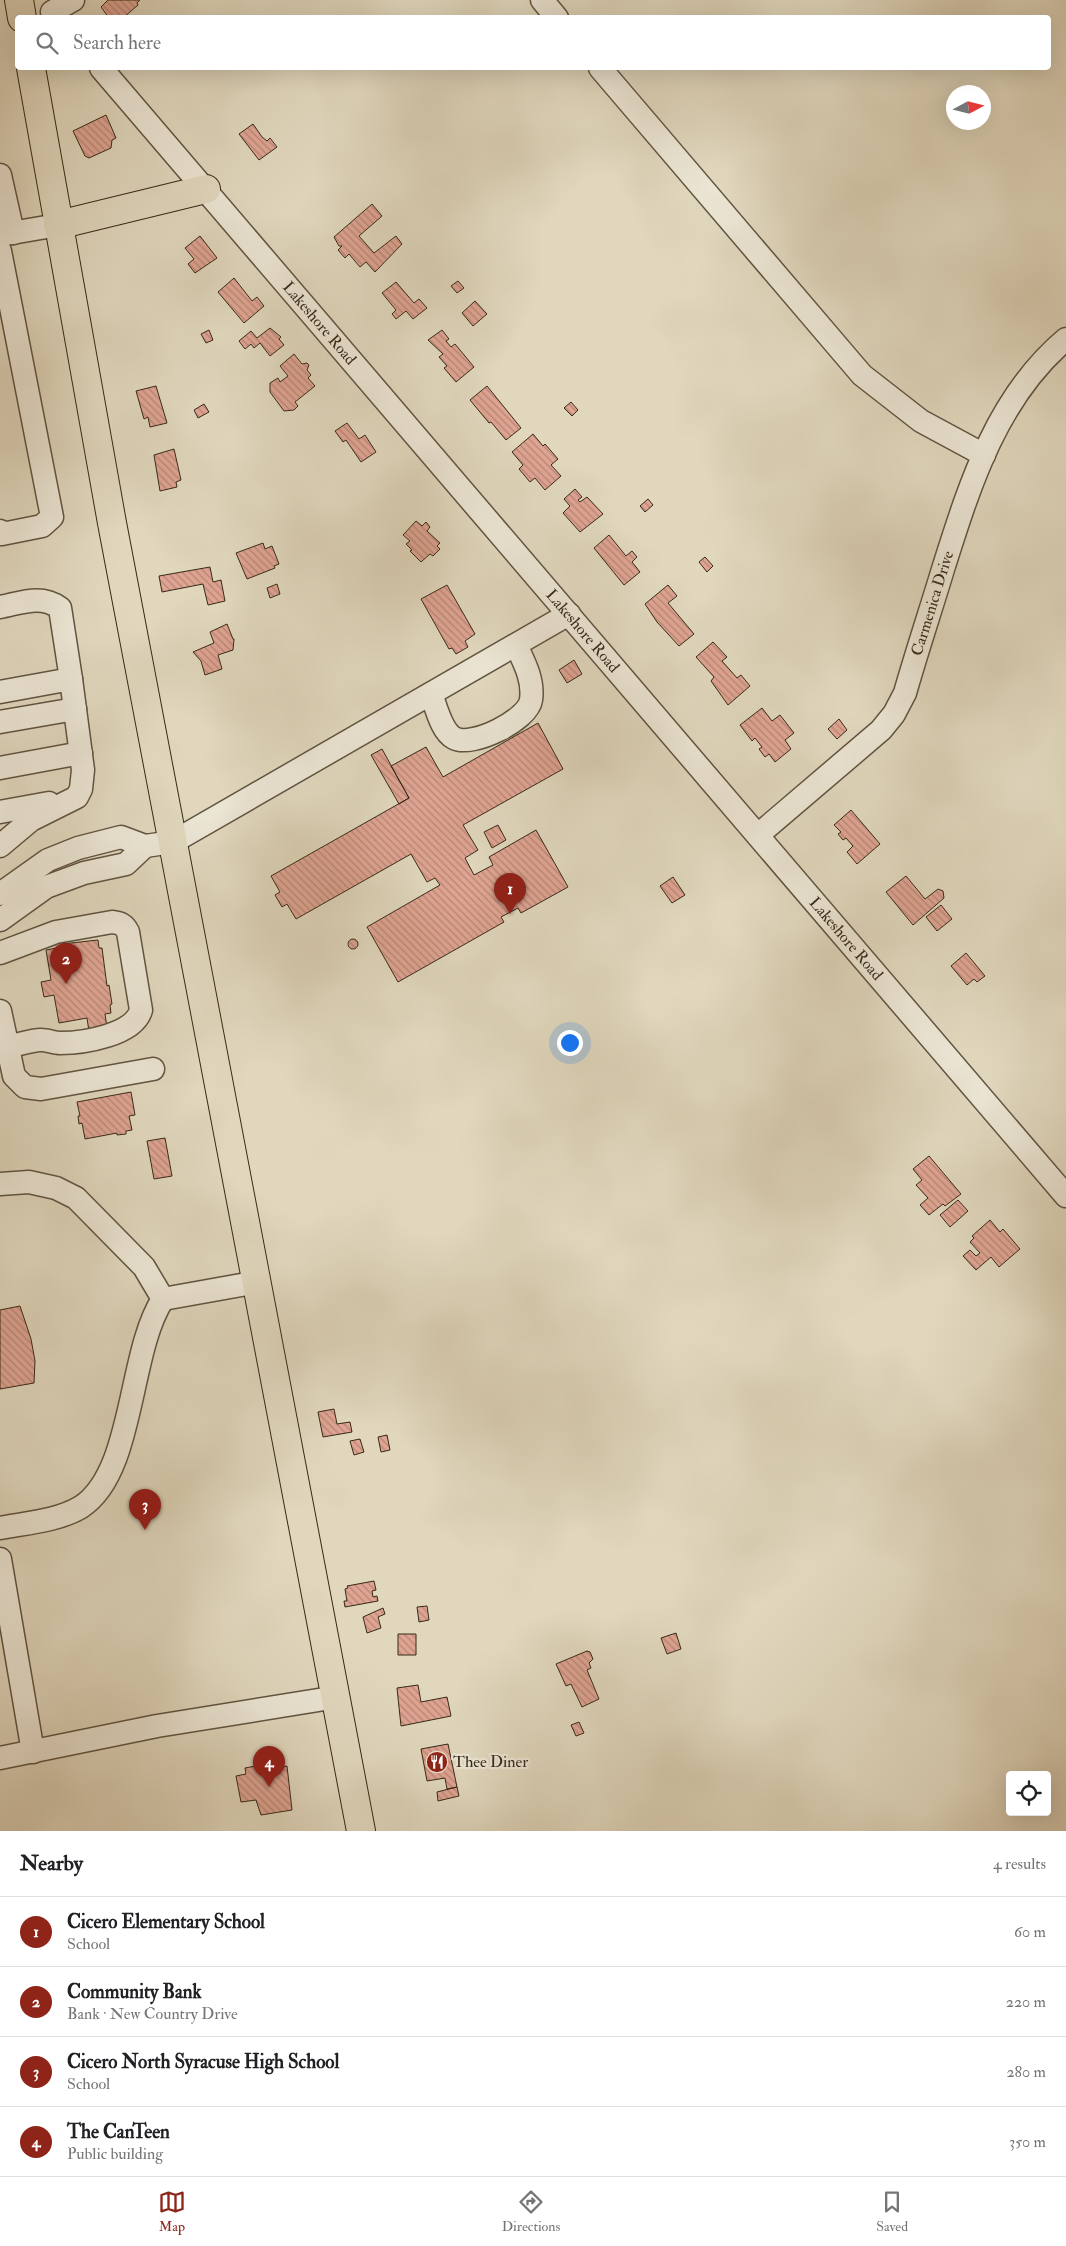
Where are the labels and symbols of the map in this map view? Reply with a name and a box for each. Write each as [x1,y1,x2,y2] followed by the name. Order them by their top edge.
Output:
[946,85,991,130] north arrow
[278,278,361,369] street label: Lakeshore Road
[907,548,958,658] street label: Carmenica Drive
[542,585,624,677] street label: Lakeshore Road
[494,873,526,914] pin: 1
[805,893,887,985] street label: Lakeshore Road
[50,943,82,984] pin: 2
[557,1030,583,1056] your location
[129,1489,161,1530] pin: 3
[253,1746,285,1787] pin: 4
[425,1750,449,1774] restaurant icon: Thee Diner
[453,1752,528,1772] place label: Thee Diner

